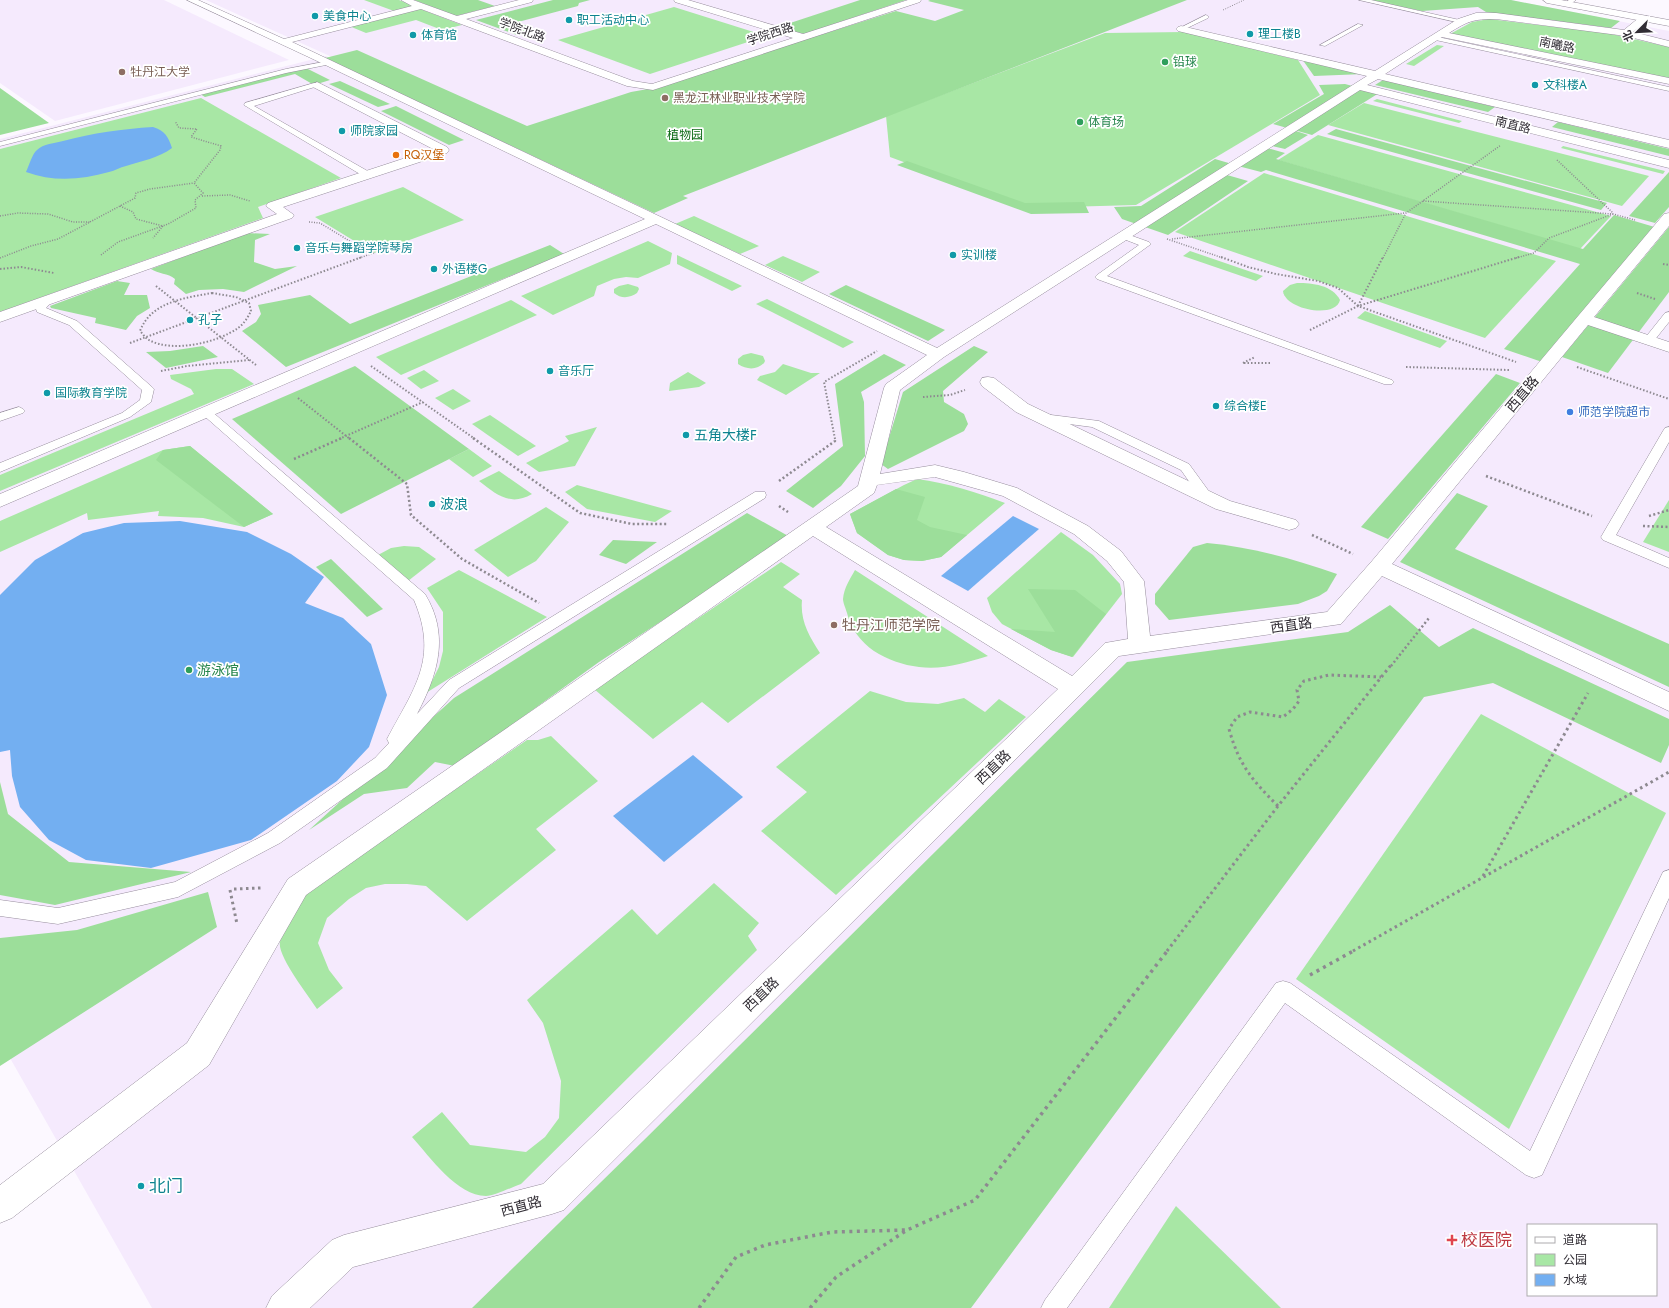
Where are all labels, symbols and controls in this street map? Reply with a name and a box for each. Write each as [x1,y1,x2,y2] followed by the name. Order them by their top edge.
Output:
[323,7,371,25] place label: 美食中心
[310,11,320,21] marker: 美食中心
[577,11,649,29] place label: 职工活动中心
[1617,12,1657,52] north arrow
[496,13,548,47] street label: 学院北路
[564,15,574,25] marker: 职工活动中心
[744,18,796,50] street label: 学院西路
[1258,25,1301,43] place label: 理工楼B
[421,26,457,44] place label: 体育馆
[1618,28,1637,44] text: 北
[1245,29,1255,39] marker: 理工楼B
[408,30,418,40] marker: 体育馆
[1538,32,1576,58] street label: 南曦路
[1173,53,1197,71] place label: 铅球
[1160,57,1170,67] marker: 铅球
[130,63,190,81] place label: 牡丹江大学
[117,67,127,77] marker: 牡丹江大学
[1543,76,1587,94] place label: 文科楼A
[1530,80,1540,90] marker: 文科楼A
[673,89,805,107] place label: 黑龙江林业职业技术学院
[660,93,670,103] marker: 黑龙江林业职业技术学院
[1493,112,1533,138] street label: 南直路
[1088,113,1124,131] place label: 体育场
[1075,117,1085,127] marker: 体育场
[350,122,398,140] place label: 师院家园
[337,126,347,136] marker: 师院家园
[667,126,703,144] park label: 植物园
[404,146,444,164] place label: RQ汉堡
[391,150,401,160] marker: RQ汉堡
[305,239,413,257] place label: 音乐与舞蹈学院琴房
[292,243,302,253] marker: 音乐与舞蹈学院琴房
[961,246,997,264] place label: 实训楼
[948,250,958,260] marker: 实训楼
[442,260,487,278] place label: 外语楼G
[429,264,439,274] marker: 外语楼G
[198,311,222,329] place label: 孔子
[185,315,195,325] marker: 孔子
[558,362,594,380] place label: 音乐厅
[545,366,555,376] marker: 音乐厅
[1501,371,1543,417] street label: 西直路
[55,384,127,402] place label: 国际教育学院
[42,388,52,398] marker: 国际教育学院
[1224,397,1267,415] place label: 综合楼E
[1211,401,1221,411] marker: 综合楼E
[1578,403,1650,421] place label: 师范学院超市
[1565,407,1575,417] marker: 师范学院超市
[694,425,757,445] place label: 五角大楼F
[681,430,691,440] marker: 五角大楼F
[440,494,468,514] place label: 波浪
[427,499,437,509] marker: 波浪
[1269,612,1313,638] street label: 西直路
[842,615,940,635] place label: 牡丹江师范学院
[829,620,839,630] marker: 牡丹江师范学院
[197,660,239,680] place label: 游泳馆
[184,665,194,675] marker: 游泳馆
[971,745,1015,789] street label: 西直路
[739,972,783,1016] street label: 西直路
[149,1174,183,1198] place label: 北门
[136,1181,146,1191] marker: 北门
[498,1191,544,1221] street label: 西直路
[1527,1224,1657,1296] legend
[1461,1228,1512,1252] place label: 校医院
[1563,1231,1587,1249] text: 道路
[1446,1234,1458,1246] marker: 校医院
[1563,1251,1587,1269] text: 公园
[1563,1271,1587,1289] text: 水域

